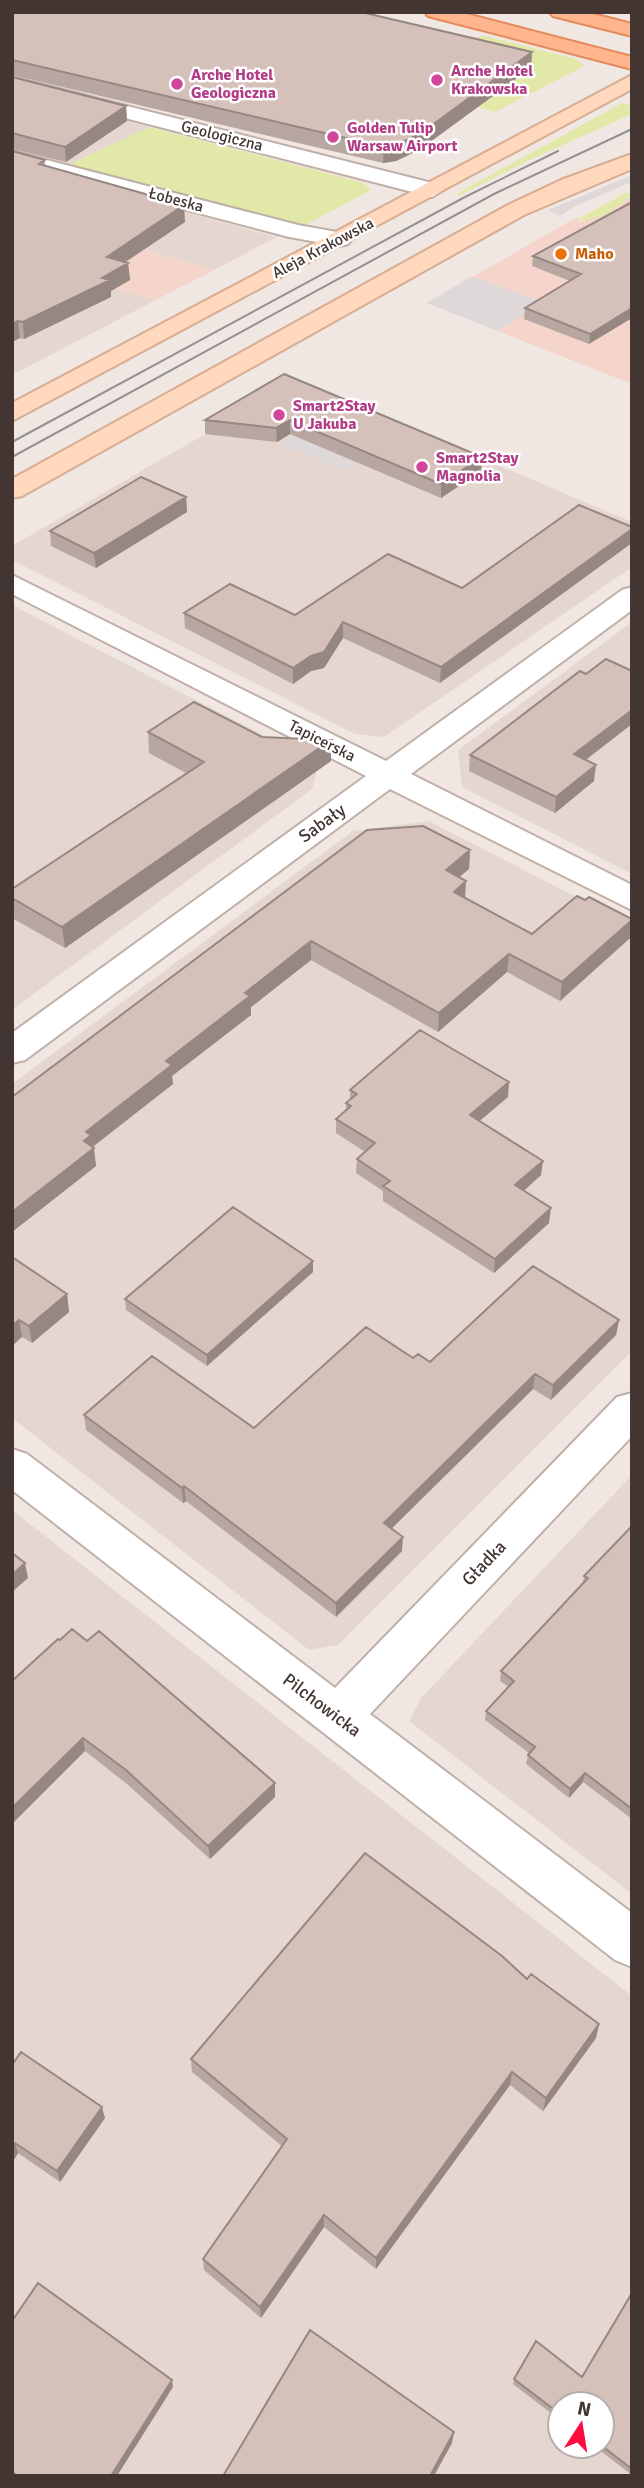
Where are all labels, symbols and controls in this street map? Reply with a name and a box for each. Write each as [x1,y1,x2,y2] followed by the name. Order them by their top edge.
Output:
[451,61,533,99] place label: Arche Hotel Krakowska
[191,65,276,103] place label: Arche Hotel Geologiczna
[429,72,445,88] marker: Arche Hotel Krakowska
[169,76,185,92] marker: Arche Hotel Geologiczna
[179,116,265,156] street label: Geologiczna
[347,118,458,156] place label: Golden Tulip Warsaw Airport
[325,129,341,145] marker: Golden Tulip Warsaw Airport
[146,183,206,217] street label: Łobeska
[269,213,377,283] street label: Aleja Krakowska
[575,244,614,264] place label: Maho
[553,246,569,262] marker: Maho
[293,396,376,434] place label: Smart2Stay U Jakuba
[271,407,287,423] marker: Smart2Stay U Jakuba
[436,448,519,486] place label: Smart2Stay Magnolia
[414,459,430,475] marker: Smart2Stay Magnolia
[285,716,359,766] street label: Tapicerska
[294,798,350,847] street label: Sabały
[457,1536,511,1590] street label: Gładka
[278,1668,366,1742] street label: Pilchowicka
[546,2390,616,2460] north arrow
[575,2396,593,2422] text: N

